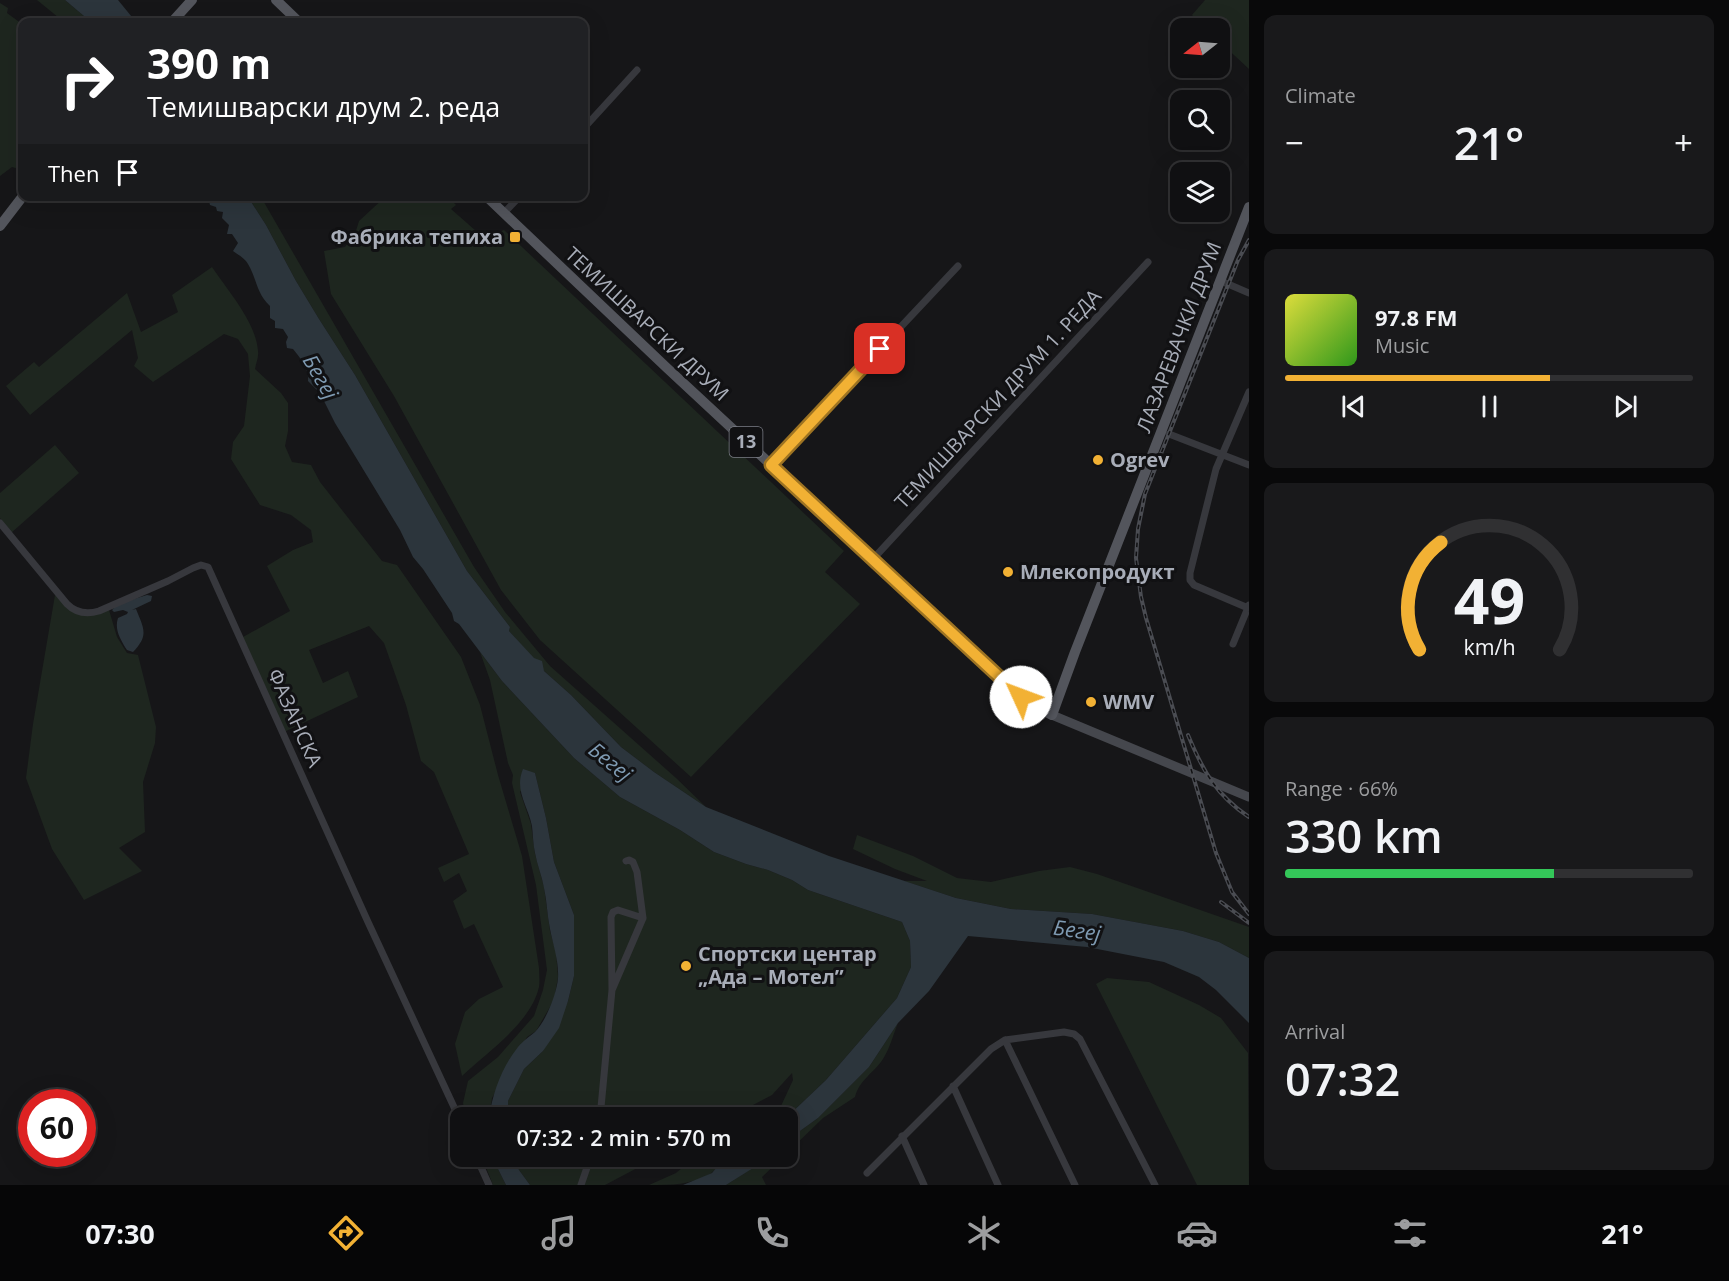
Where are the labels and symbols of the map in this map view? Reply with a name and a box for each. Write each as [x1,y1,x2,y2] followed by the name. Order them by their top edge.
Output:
[1170,18,1230,78] north arrow
[331,223,503,250] place label: Фабрика тепиха
[508,230,522,244] marker: Фабрика тепиха
[1130,238,1227,436] street label: ЛАЗАРЕВАЧКИ ДРУМ
[560,241,735,407] street label: ТЕМИШВАРСКИ ДРУМ
[888,283,1107,514] street label: ТЕМИШВАРСКИ ДРУМ 1. РЕДА
[854,323,905,374] pin
[297,349,345,405] water label: Бегеј
[730,427,762,457] road number: 13
[1110,446,1170,473] place label: Ogrev
[1091,453,1105,467] marker: Ogrev
[1020,558,1175,585] place label: Млекопродукт
[1001,565,1015,579] marker: Млекопродукт
[262,664,329,772] street label: ФАЗАНСКА
[989,665,1053,729] position arrow
[1103,688,1154,715] place label: WMV
[1084,695,1098,709] marker: WMV
[583,735,638,788] water label: Бегеј
[1052,913,1103,947] water label: Бегеј
[698,940,877,990] place label: Спортски центар „Ада – Мотел”
[679,959,693,973] marker: Спортски центар „Ада – Мотел”
[18,1089,96,1167] speed limit sign: 60

